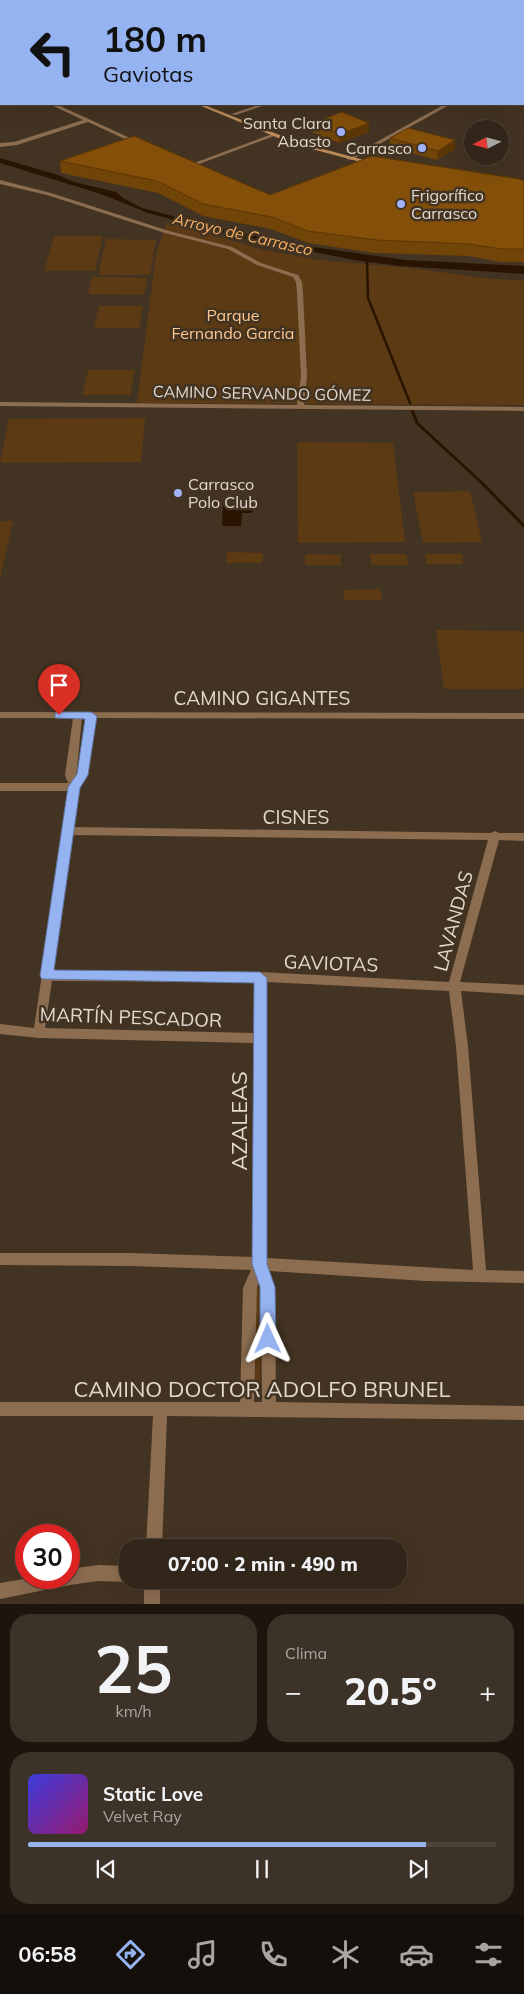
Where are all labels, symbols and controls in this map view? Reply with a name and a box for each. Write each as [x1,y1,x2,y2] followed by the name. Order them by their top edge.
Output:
[103,17,207,61] text: 180 m
[20,20,85,85] icon: left
[103,60,193,88] text: Gaviotas
[243,113,331,151] place label: Santa Clara Abasto
[464,120,509,165] north arrow
[464,120,509,165] map controls
[335,126,347,138] marker: Santa Clara Abasto
[346,138,412,158] place label: Carrasco
[416,142,428,154] marker: Carrasco
[411,185,484,223] place label: Frigorífico Carrasco
[395,198,407,210] marker: Frigorífico Carrasco
[170,208,315,260] water label: Arroyo de Carrasco
[172,305,294,343] park label: Parque Fernando Garcia
[153,381,371,405] street label: CAMINO SERVANDO GÓMEZ
[188,474,258,512] place label: Carrasco Polo Club
[172,487,184,499] marker: Carrasco Polo Club
[38,664,80,715] pin
[45,671,73,699] icon: arrive
[174,686,350,710] street label: CAMINO GIGANTES
[263,805,329,829] street label: CISNES
[428,868,478,974] street label: LAVANDAS
[283,949,379,977] street label: GAVIOTAS
[39,1002,223,1032] street label: MARTÍN PESCADOR
[225,1071,253,1171] street label: AZALEAS
[241,1312,293,1364] position arrow
[74,1375,451,1403] street label: CAMINO DOCTOR ADOLFO BRUNEL
[15,1524,80,1589] speed limit sign: 30
[168,1552,358,1576] text: 07:00 · 2 min · 490 m
[94,1628,173,1709] text: 25
[285,1643,327,1663] text: Clima
[344,1667,437,1715] text: 20.5°
[285,1674,302,1709] text: −
[479,1674,496,1709] text: +
[115,1701,152,1721] text: km/h
[103,1782,203,1806] text: Static Love
[103,1806,182,1826] text: Velvet Ray
[92,1855,120,1883] icon: previous
[248,1855,276,1883] icon: pause
[404,1855,432,1883] icon: next
[113,1937,148,1972] icon: directions
[185,1937,220,1972] icon: music
[256,1937,291,1972] icon: phone
[328,1937,363,1972] icon: climate
[399,1937,434,1972] icon: car
[471,1937,506,1972] icon: filters
[18,1940,77,1968] text: 06:58

